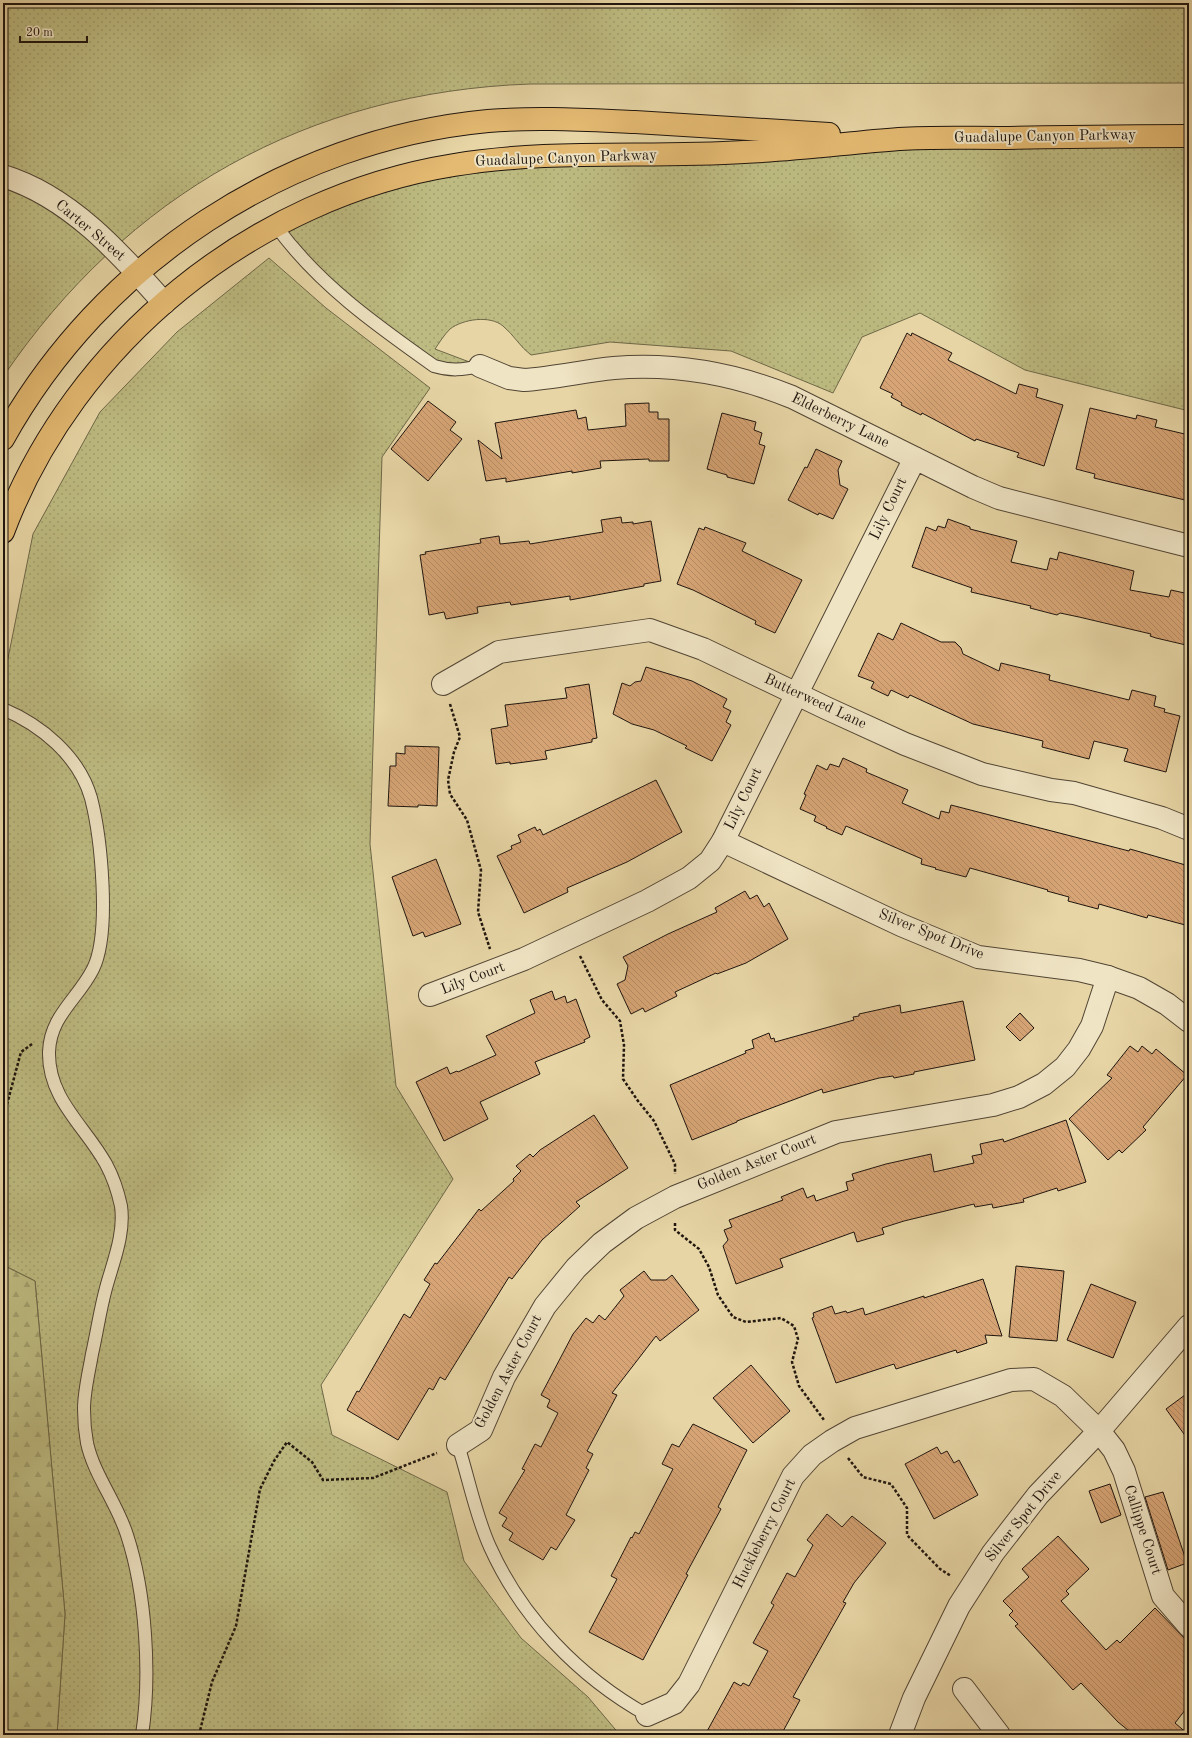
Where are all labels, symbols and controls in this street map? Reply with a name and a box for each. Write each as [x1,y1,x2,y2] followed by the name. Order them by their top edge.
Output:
[20,18,87,44] scale bar
[26,27,53,39] text: 20 m
[954,128,1136,146] street label: Guadalupe Canyon Parkway
[475,148,657,170] street label: Guadalupe Canyon Parkway
[52,198,128,264] street label: Carter Street
[789,391,891,451] street label: Elderberry Lane
[868,476,910,542] street label: Lily Court
[761,672,869,732] street label: Butterweed Lane
[723,766,765,832] street label: Lily Court
[876,907,986,963] street label: Silver Spot Drive
[439,960,507,998] street label: Lily Court
[695,1132,819,1194] street label: Golden Aster Court
[473,1313,545,1431] street label: Golden Aster Court
[983,1469,1065,1565] street label: Silver Spot Drive
[731,1477,799,1591] street label: Huckleberry Court
[1120,1483,1164,1577] street label: Callippe Court

